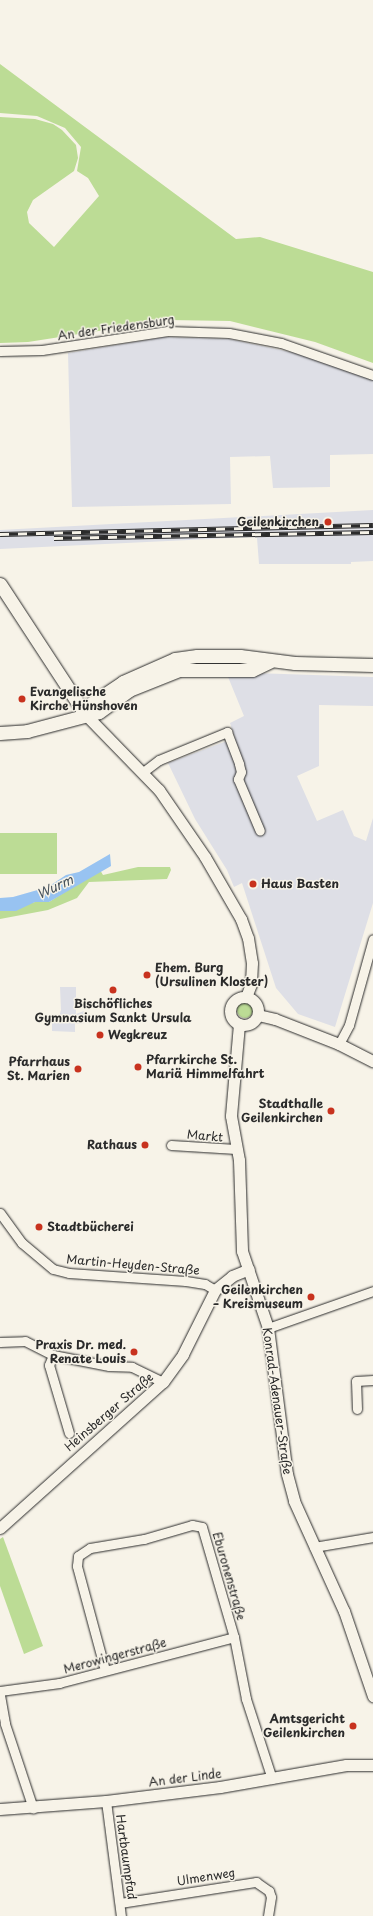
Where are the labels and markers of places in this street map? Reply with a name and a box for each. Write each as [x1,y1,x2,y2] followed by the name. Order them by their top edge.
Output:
[237,515,319,529] place label: Geilenkirchen
[322,516,334,528] marker: Geilenkirchen
[30,685,138,713] place label: Evangelische Kirche Hünshoven
[17,694,27,704] marker: Evangelische Kirche Hünshoven
[261,877,339,891] place label: Haus Basten
[248,879,258,889] marker: Haus Basten
[155,961,269,989] place label: Ehem. Burg (Ursulinen Kloster)
[142,970,152,980] marker: Ehem. Burg (Ursulinen Kloster)
[108,985,118,995] marker: Bischöfliches Gymnasium Sankt Ursula
[35,997,191,1025] place label: Bischöfliches Gymnasium Sankt Ursula
[108,1028,167,1042] place label: Wegkreuz
[95,1030,105,1040] marker: Wegkreuz
[146,1053,265,1081] place label: Pfarrkirche St. Mariä Himmelfahrt
[7,1055,70,1083] place label: Pfarrhaus St. Marien
[133,1062,143,1072] marker: Pfarrkirche St. Mariä Himmelfahrt
[73,1064,83,1074] marker: Pfarrhaus St. Marien
[241,1097,323,1125] place label: Stadthalle Geilenkirchen
[326,1106,336,1116] marker: Stadthalle Geilenkirchen
[87,1138,137,1152] place label: Rathaus
[140,1140,150,1150] marker: Rathaus
[47,1220,134,1234] place label: Stadtbücherei
[34,1222,44,1232] marker: Stadtbücherei
[213,1283,303,1311] place label: Geilenkirchen – Kreismuseum
[306,1292,316,1302] marker: Geilenkirchen – Kreismuseum
[34,1338,126,1366] place label: Praxis Dr. med. Renate Louis
[129,1347,139,1357] marker: Praxis Dr. med. Renate Louis
[263,1712,345,1740] place label: Amtsgericht Geilenkirchen
[348,1721,358,1731] marker: Amtsgericht Geilenkirchen

